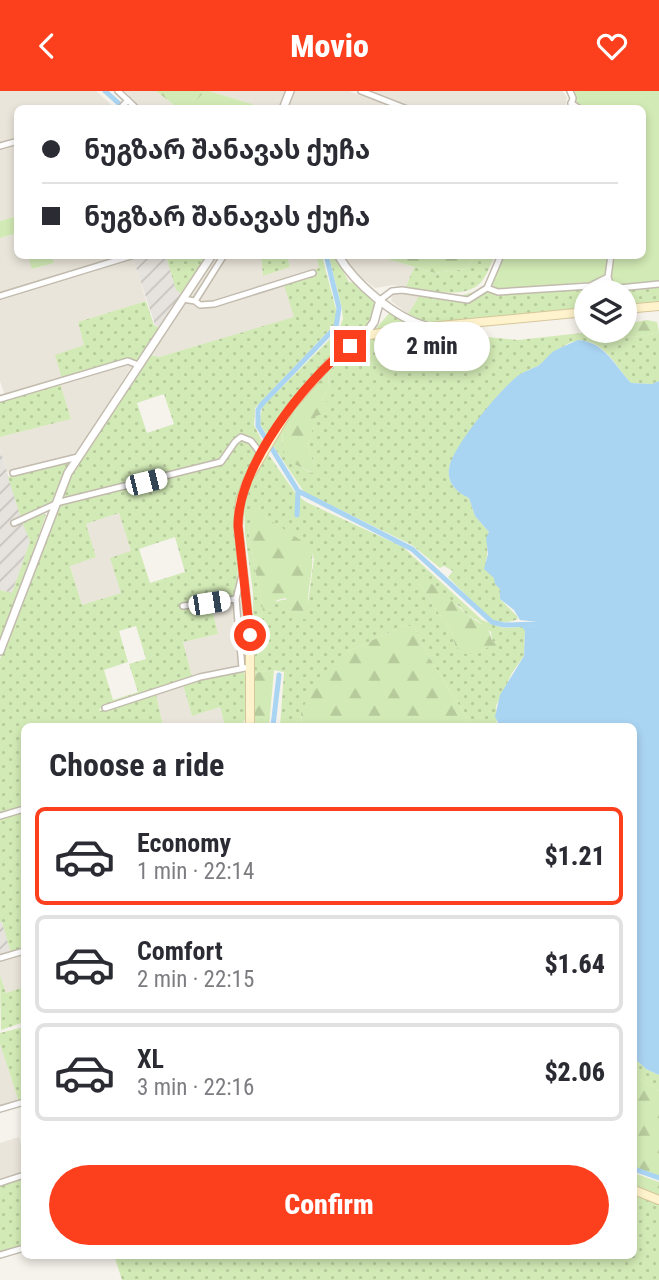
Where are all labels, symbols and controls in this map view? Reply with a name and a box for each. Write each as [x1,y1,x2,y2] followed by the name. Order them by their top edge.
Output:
[28,27,66,65] icon: back
[290,27,369,65] text: Movio
[593,27,631,65] icon: heart
[84,135,370,165] text: ნუგზარ შანავას ქუჩა
[84,202,370,232] text: ნუგზარ შანავას ქუჩა
[574,280,637,343] map controls
[574,280,637,343] button: layers
[374,321,490,371] callout: 2 min
[334,330,366,362] route end
[406,333,458,360] text: 2 min
[124,467,169,497] car
[187,589,232,617] car
[234,619,266,651] route start
[49,746,224,784] text: Choose a ride
[53,825,116,888] icon: car
[137,828,231,858] text: Economy
[544,841,605,871] text: $1.21
[137,858,254,885] text: 1 min · 22:14
[53,933,116,996] icon: car
[137,936,223,966] text: Comfort
[544,949,605,979] text: $1.64
[137,966,254,993] text: 2 min · 22:15
[53,1041,116,1104] icon: car
[137,1044,164,1074] text: XL
[544,1057,605,1087] text: $2.06
[137,1074,254,1101] text: 3 min · 22:16
[49,1165,609,1245] button: Confirm

